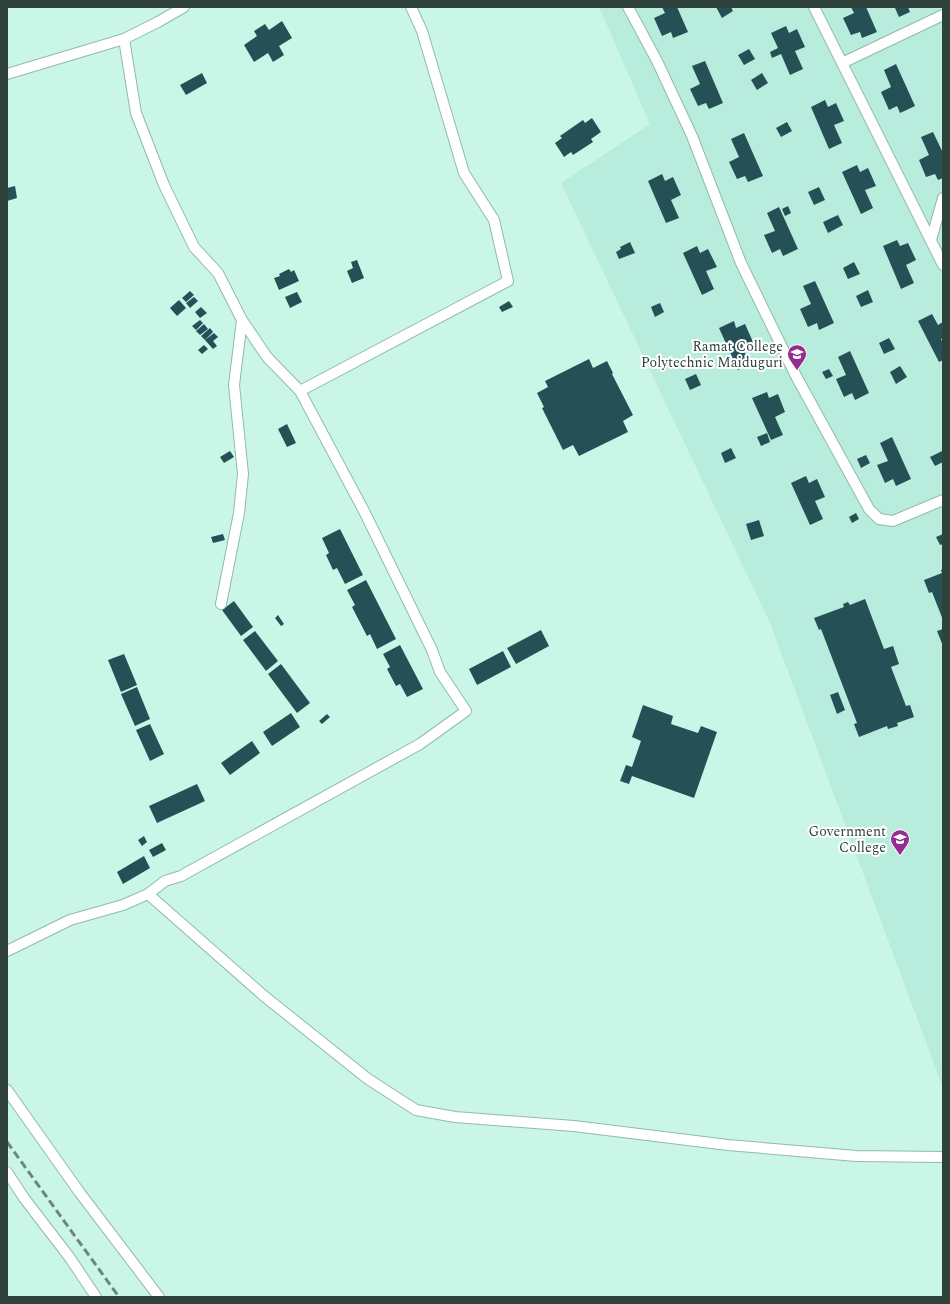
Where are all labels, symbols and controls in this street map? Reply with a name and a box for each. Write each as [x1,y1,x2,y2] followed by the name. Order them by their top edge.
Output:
[641,336,783,373] place label: Ramat College Polytechnic Maiduguri
[786,343,808,371] school or university icon: Ramat College Polytechnic Maiduguri
[809,821,886,858] place label: Government College
[889,828,911,856] school or university icon: Government College

